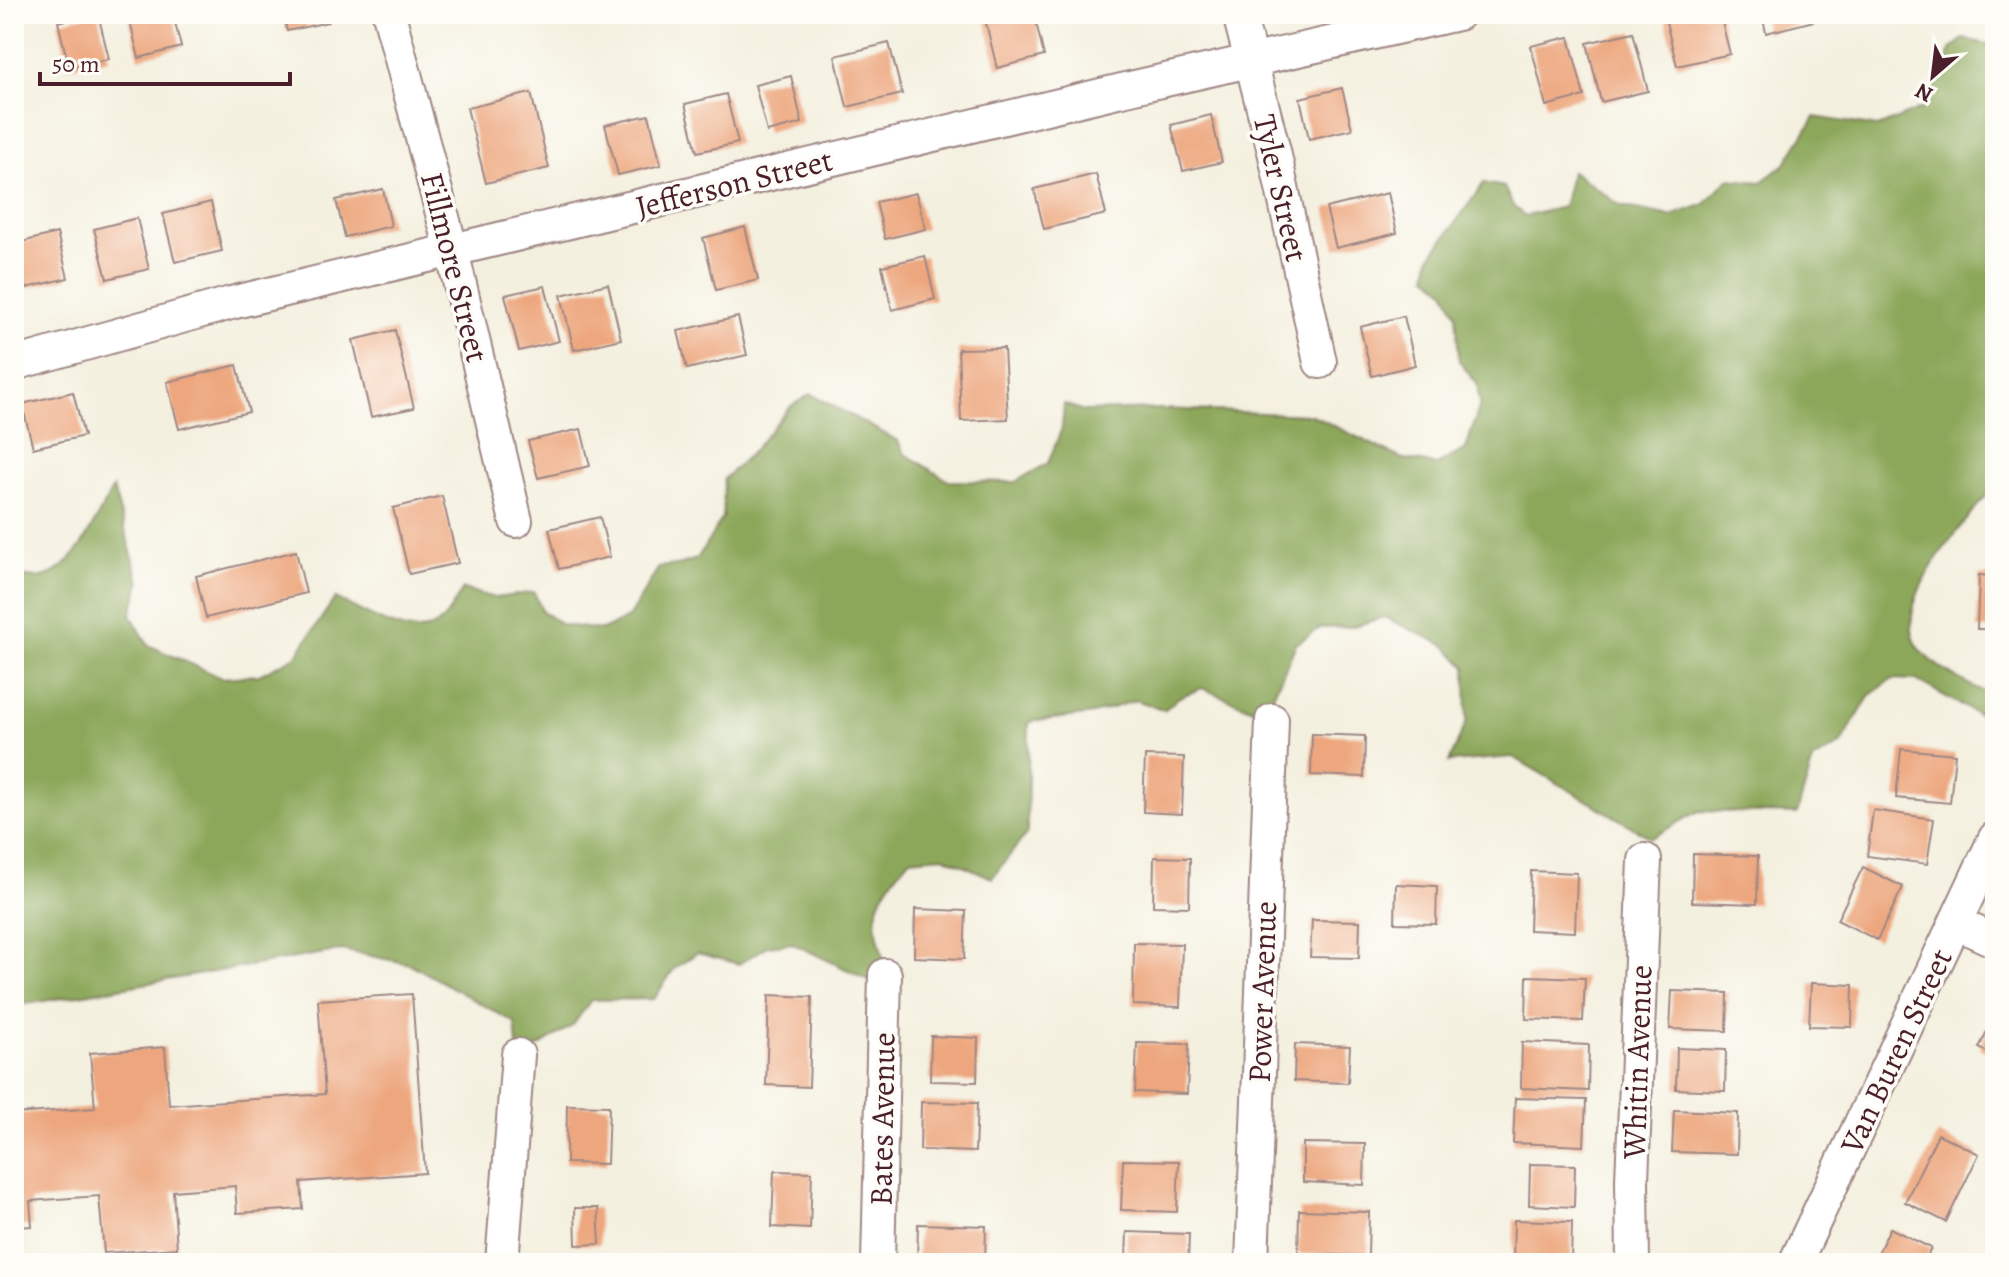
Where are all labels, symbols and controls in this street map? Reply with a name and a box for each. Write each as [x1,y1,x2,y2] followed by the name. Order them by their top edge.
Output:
[40,36,290,86] scale bar
[1893,36,1973,116] north arrow
[52,48,100,80] text: 50 m
[1910,76,1938,110] text: N
[1243,110,1319,266] street label: Tyler Street
[631,137,837,229] street label: Jefferson Street
[410,167,500,367] street label: Fillmore Street
[1237,900,1287,1084] street label: Power Avenue
[1829,942,1963,1161] street label: Van Buren Street
[1612,964,1662,1161] street label: Whitin Avenue
[858,1032,906,1206] street label: Bates Avenue

